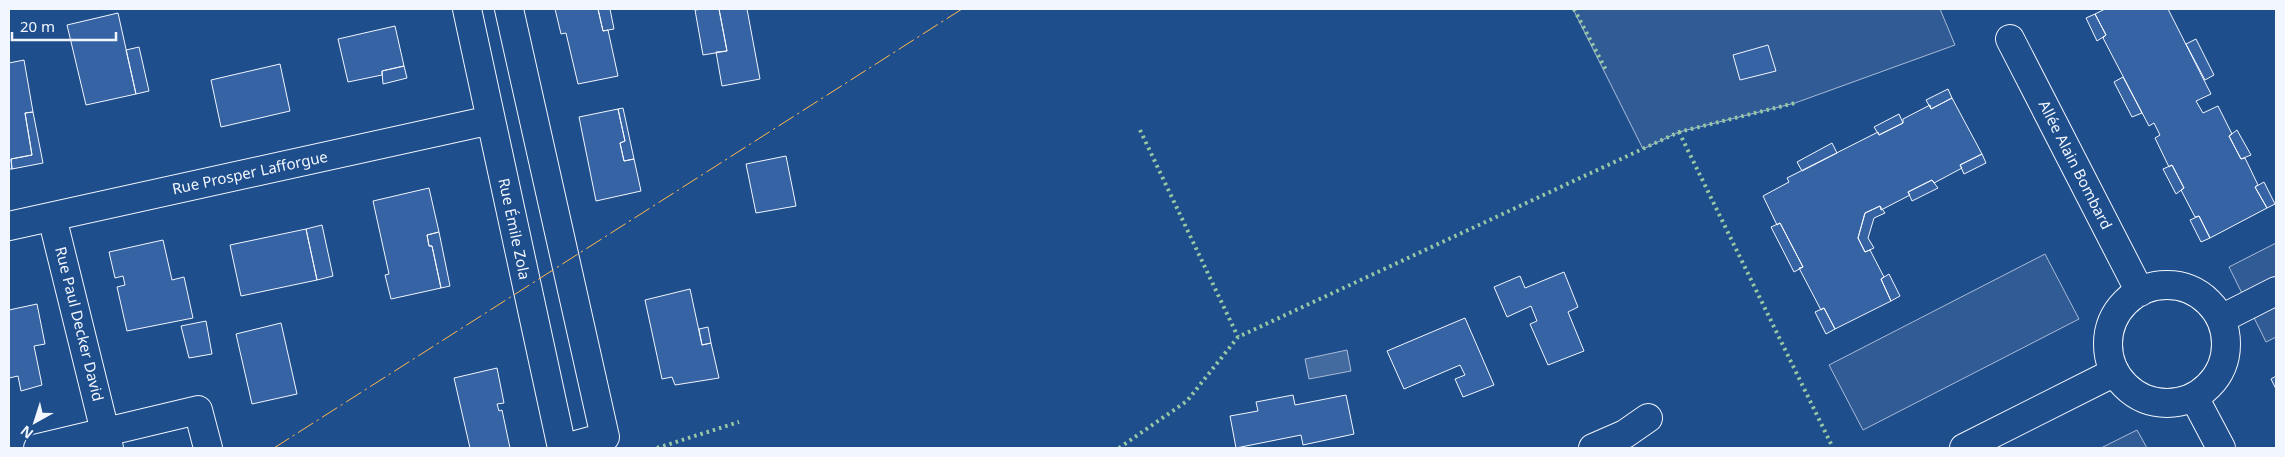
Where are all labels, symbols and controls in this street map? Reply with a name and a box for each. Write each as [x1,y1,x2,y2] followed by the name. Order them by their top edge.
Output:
[12,10,116,42] scale bar
[20,16,55,36] text: 20 m
[2035,96,2117,233] street label: Allée Alain Bombard
[170,146,329,198] street label: Rue Prosper Lafforgue
[494,176,536,281] street label: Rue Émile Zola
[51,244,109,403] street label: Rue Paul Decker David
[10,397,60,447] north arrow
[16,422,37,443] text: N

